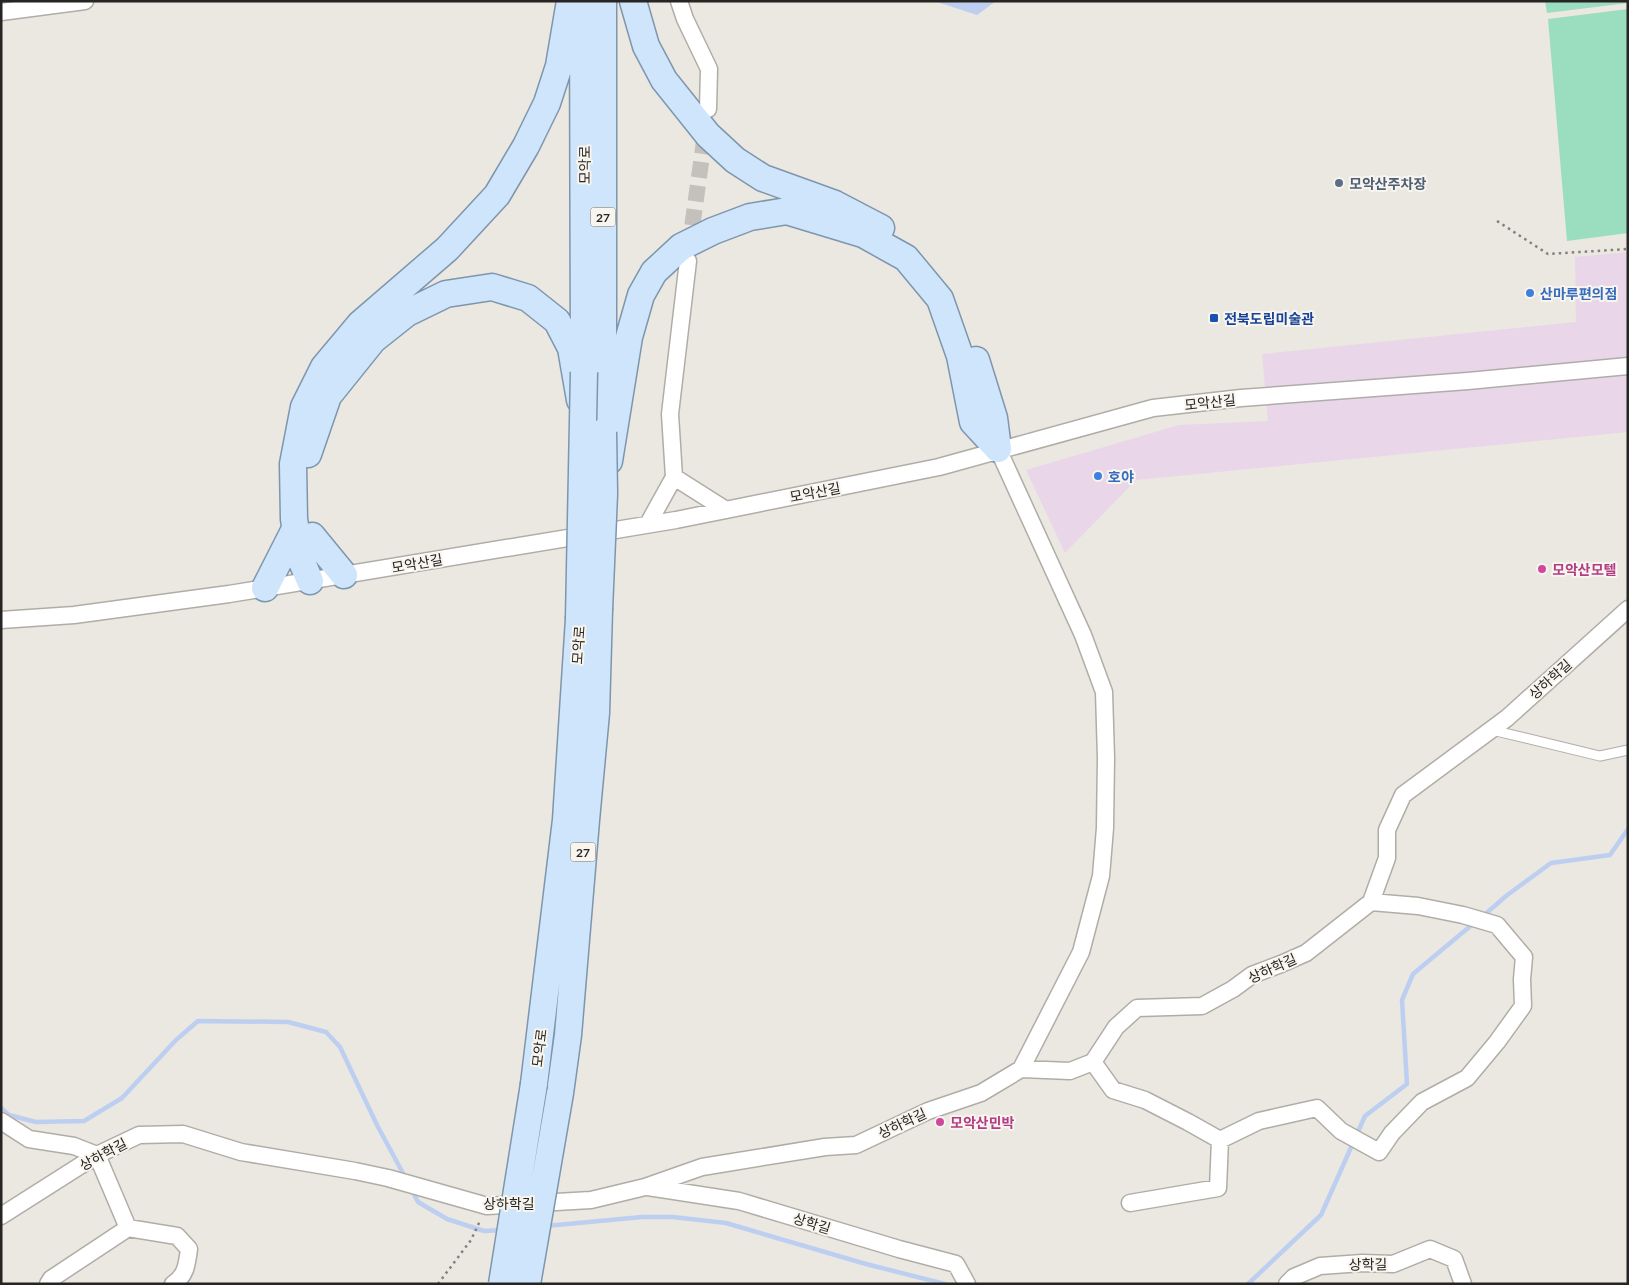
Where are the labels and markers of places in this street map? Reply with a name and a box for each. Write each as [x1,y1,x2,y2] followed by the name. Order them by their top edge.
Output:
[1349,175,1426,192] place label: 모악산주차장
[1333,177,1345,189] marker: 모악산주차장
[1540,285,1617,302] place label: 산마루편의점
[1524,287,1536,299] marker: 산마루편의점
[1224,310,1314,327] place label: 전북도립미술관
[1208,312,1220,324] marker: 전북도립미술관
[1108,468,1134,485] place label: 호야
[1092,470,1104,482] marker: 호야
[1552,561,1617,578] place label: 모악산모텔
[1536,563,1548,575] marker: 모악산모텔
[950,1114,1015,1131] place label: 모악산민박
[934,1116,946,1128] marker: 모악산민박

